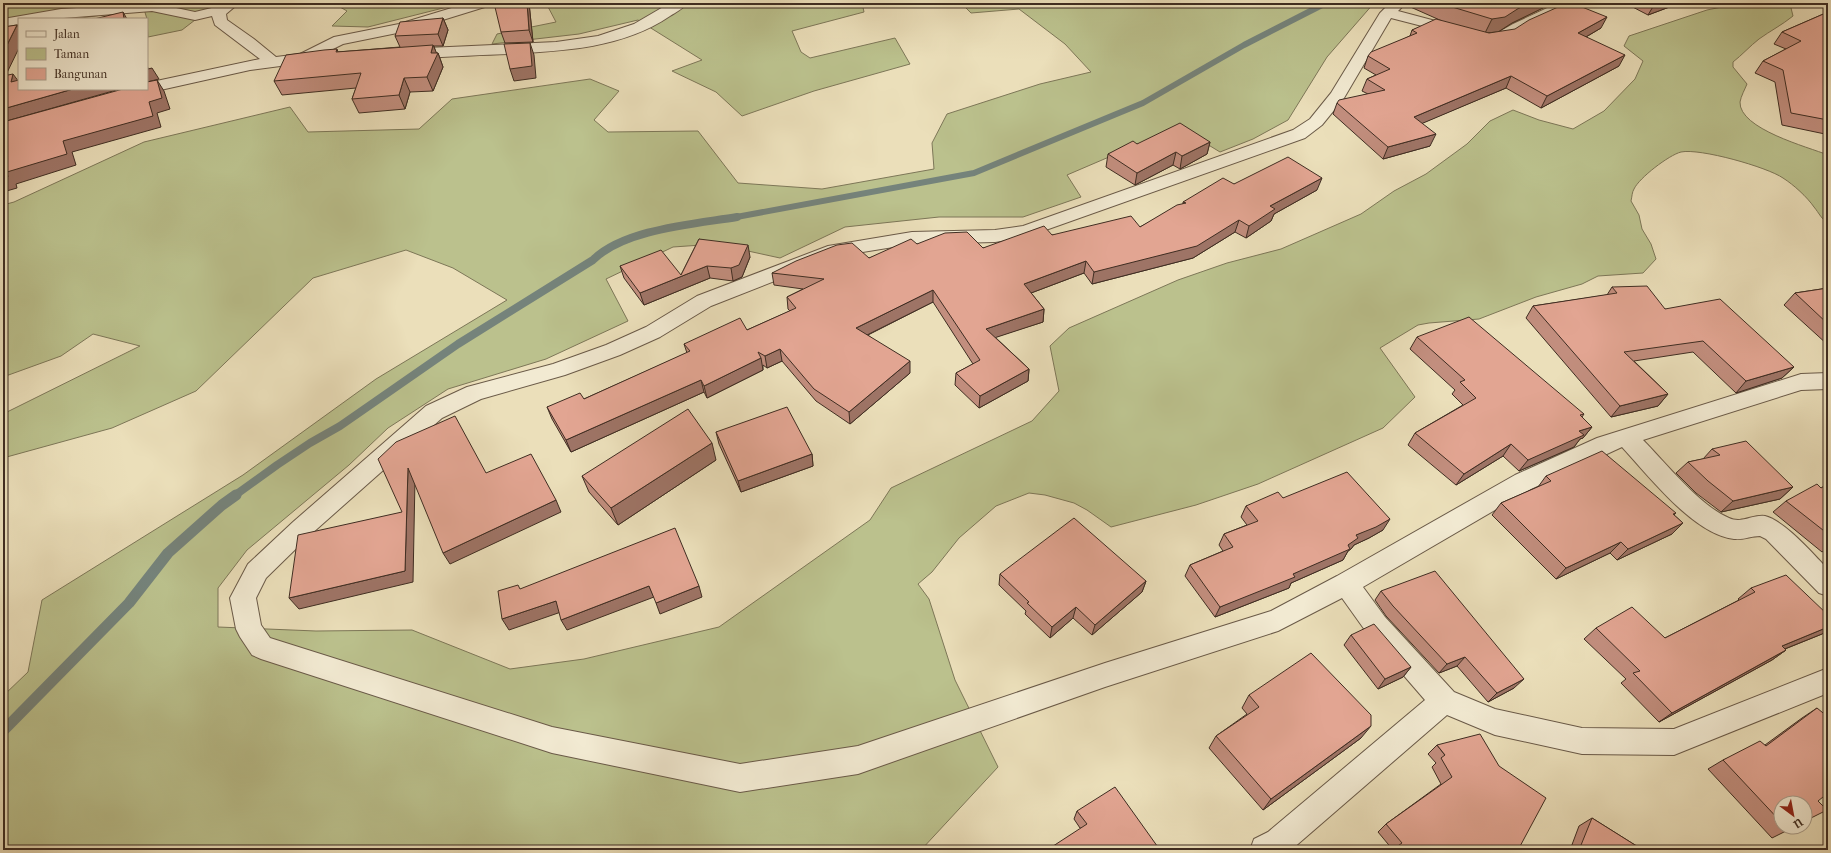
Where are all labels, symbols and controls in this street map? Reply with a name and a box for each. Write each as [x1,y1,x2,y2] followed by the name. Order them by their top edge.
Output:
[18,18,148,90] legend
[53,27,80,41] text: Jalan
[54,47,89,61] text: Taman
[54,67,107,81] text: Bangunan
[1773,795,1813,835] north arrow
[1791,815,1806,831] text: U

